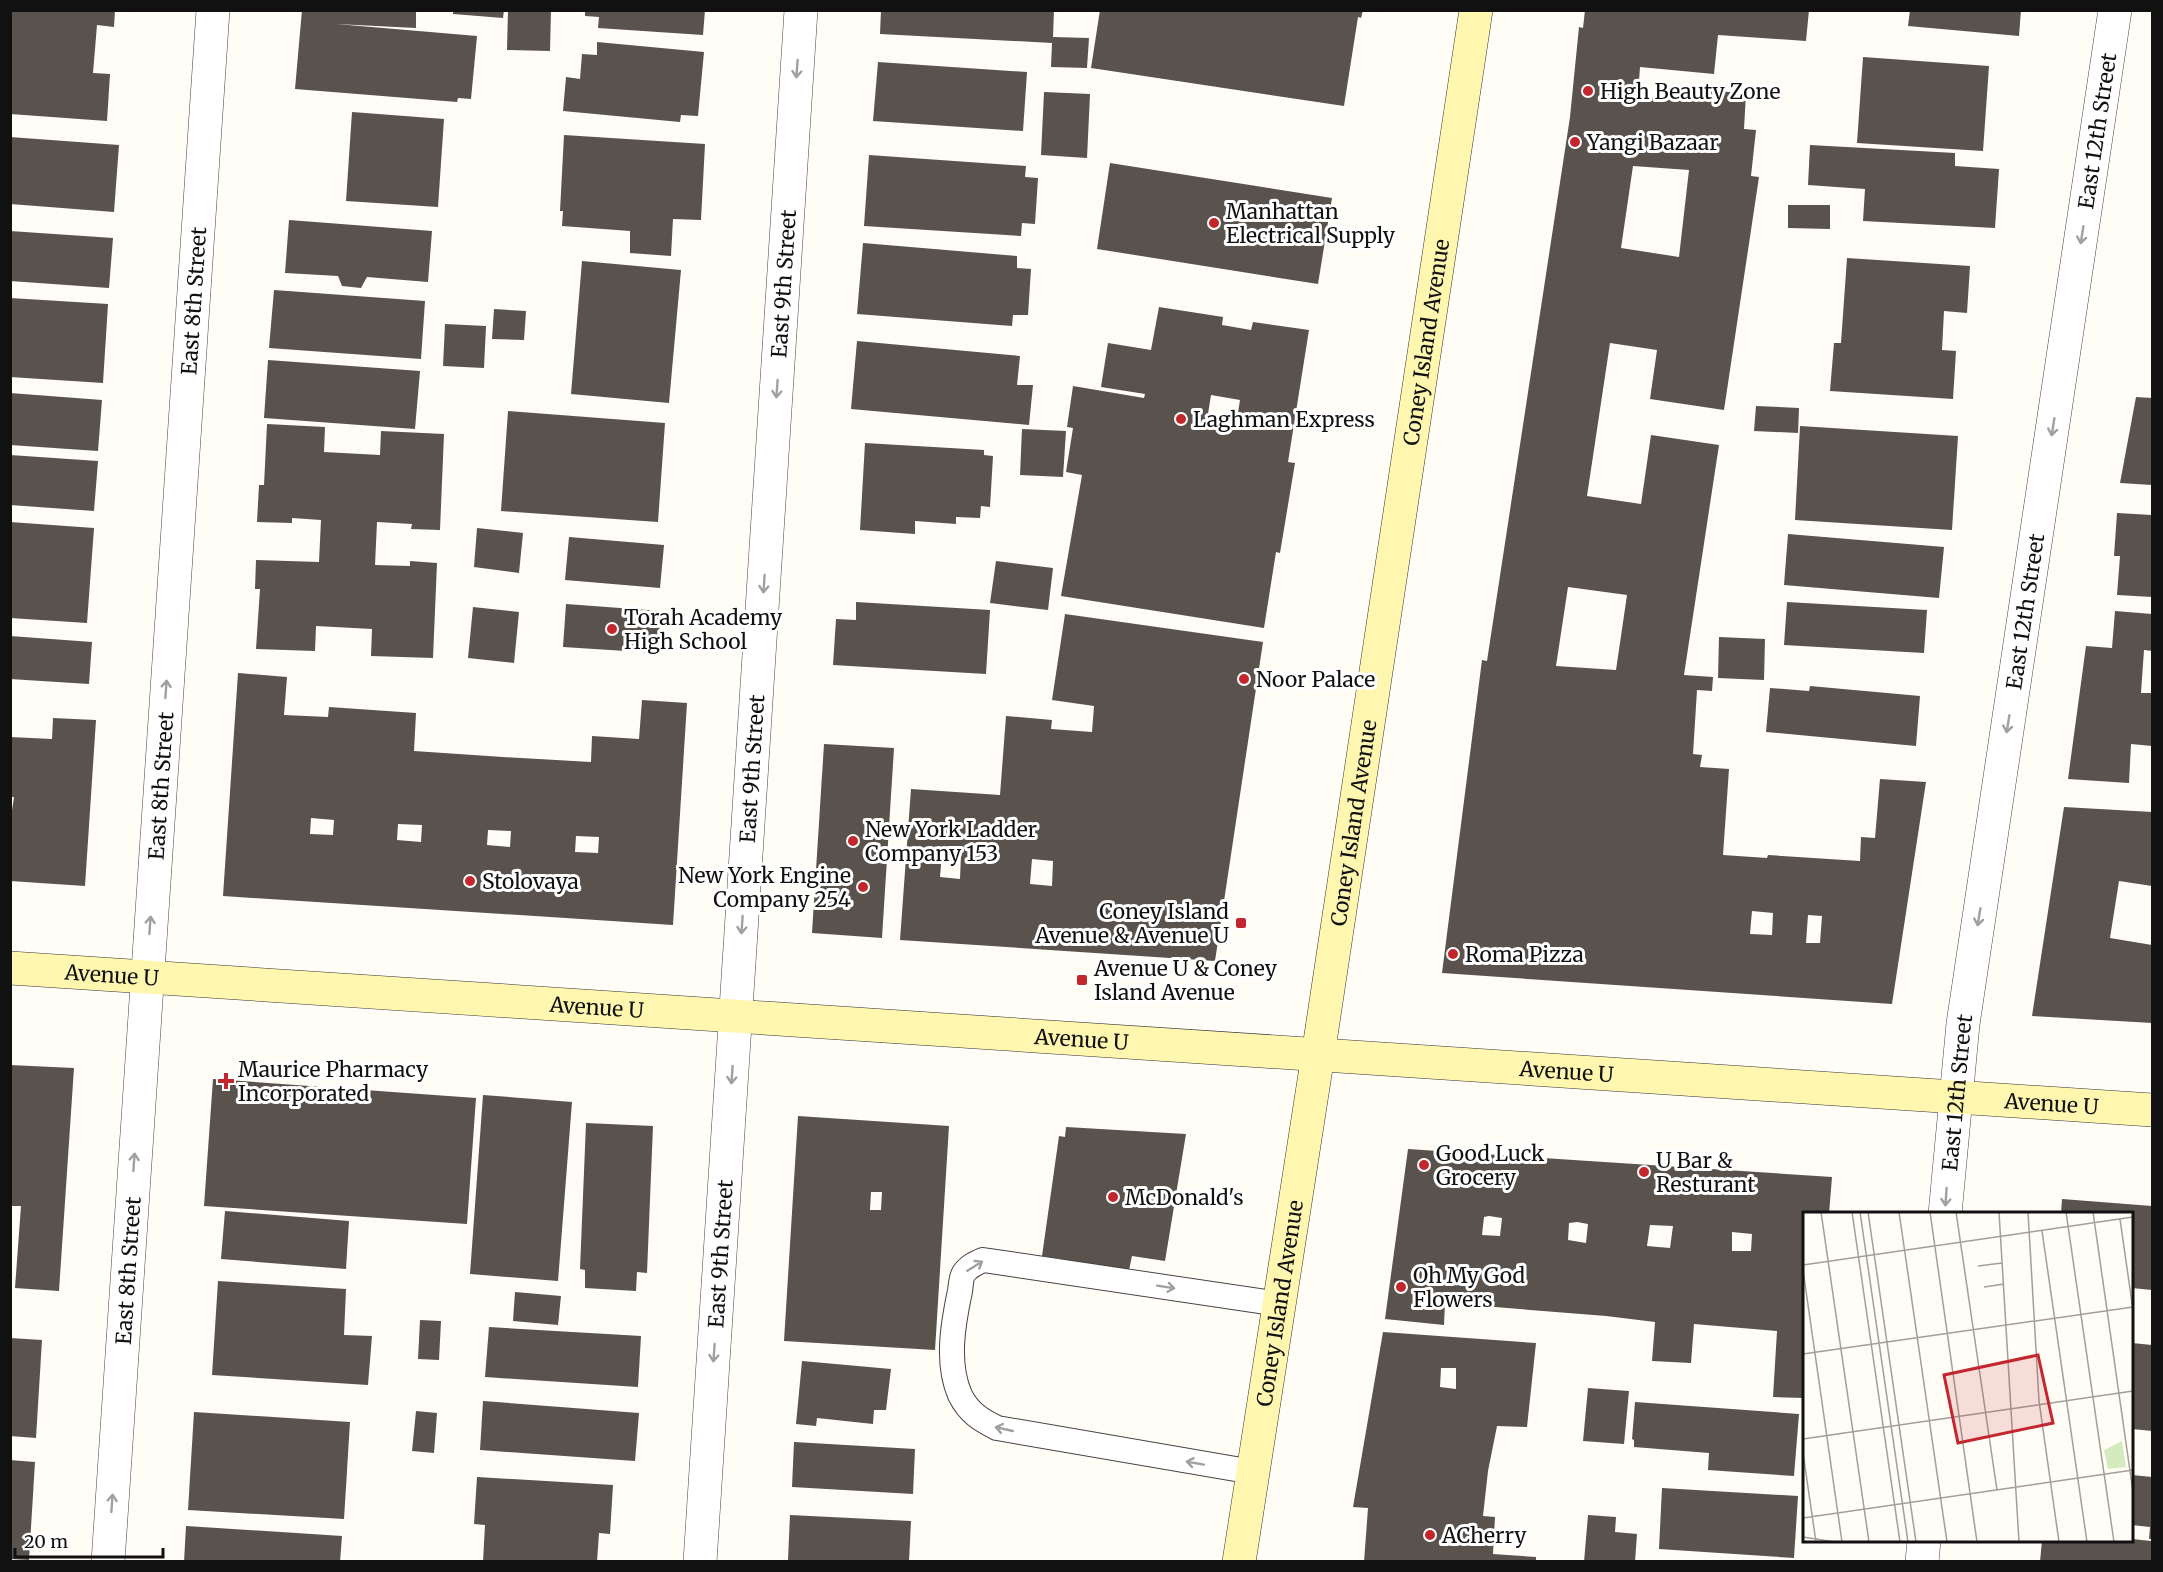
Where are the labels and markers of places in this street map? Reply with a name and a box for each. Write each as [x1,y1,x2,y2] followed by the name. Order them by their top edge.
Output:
[1600,78,1780,105] place label: High Beauty Zone
[1581,84,1595,98] marker: High Beauty Zone
[1586,129,1719,156] place label: Yangi Bazaar
[1568,135,1582,149] marker: Yangi Bazaar
[1226,198,1396,249] place label: Manhattan Electrical Supply
[1207,216,1221,230] marker: Manhattan Electrical Supply
[1193,406,1375,433] place label: Laghman Express
[1174,412,1188,426] marker: Laghman Express
[624,604,783,655] place label: Torah Academy High School
[605,622,619,636] marker: Torah Academy High School
[1256,666,1375,693] place label: Noor Palace
[1237,672,1251,686] marker: Noor Palace
[865,816,1037,867] place label: New York Ladder Company 153
[846,834,860,848] marker: New York Ladder Company 153
[678,862,851,913] place label: New York Engine Company 254
[482,868,579,895] place label: Stolovaya
[463,874,477,888] marker: Stolovaya
[856,880,870,894] marker: New York Engine Company 254
[1034,898,1229,949] place label: Coney Island Avenue & Avenue U
[1234,916,1248,930] marker: Coney Island Avenue & Avenue U
[1465,941,1584,968] place label: Roma Pizza
[1446,947,1460,961] marker: Roma Pizza
[1093,955,1278,1006] place label: Avenue U & Coney Island Avenue
[1075,973,1089,987] marker: Avenue U & Coney Island Avenue
[238,1056,429,1107] place label: Maurice Pharmacy Incorporated
[219,1074,233,1088] marker: Maurice Pharmacy Incorporated
[1436,1140,1545,1191] place label: Good Luck Grocery
[1656,1147,1755,1198] place label: U Bar & Resturant
[1417,1158,1431,1172] marker: Good Luck Grocery
[1637,1165,1651,1179] marker: U Bar & Resturant
[1125,1184,1244,1211] place label: McDonald's
[1106,1190,1120,1204] marker: McDonald's
[1413,1262,1525,1313] place label: Oh My God Flowers
[1394,1280,1408,1294] marker: Oh My God Flowers
[1441,1522,1527,1549] place label: ACherry
[1423,1528,1437,1542] marker: ACherry

